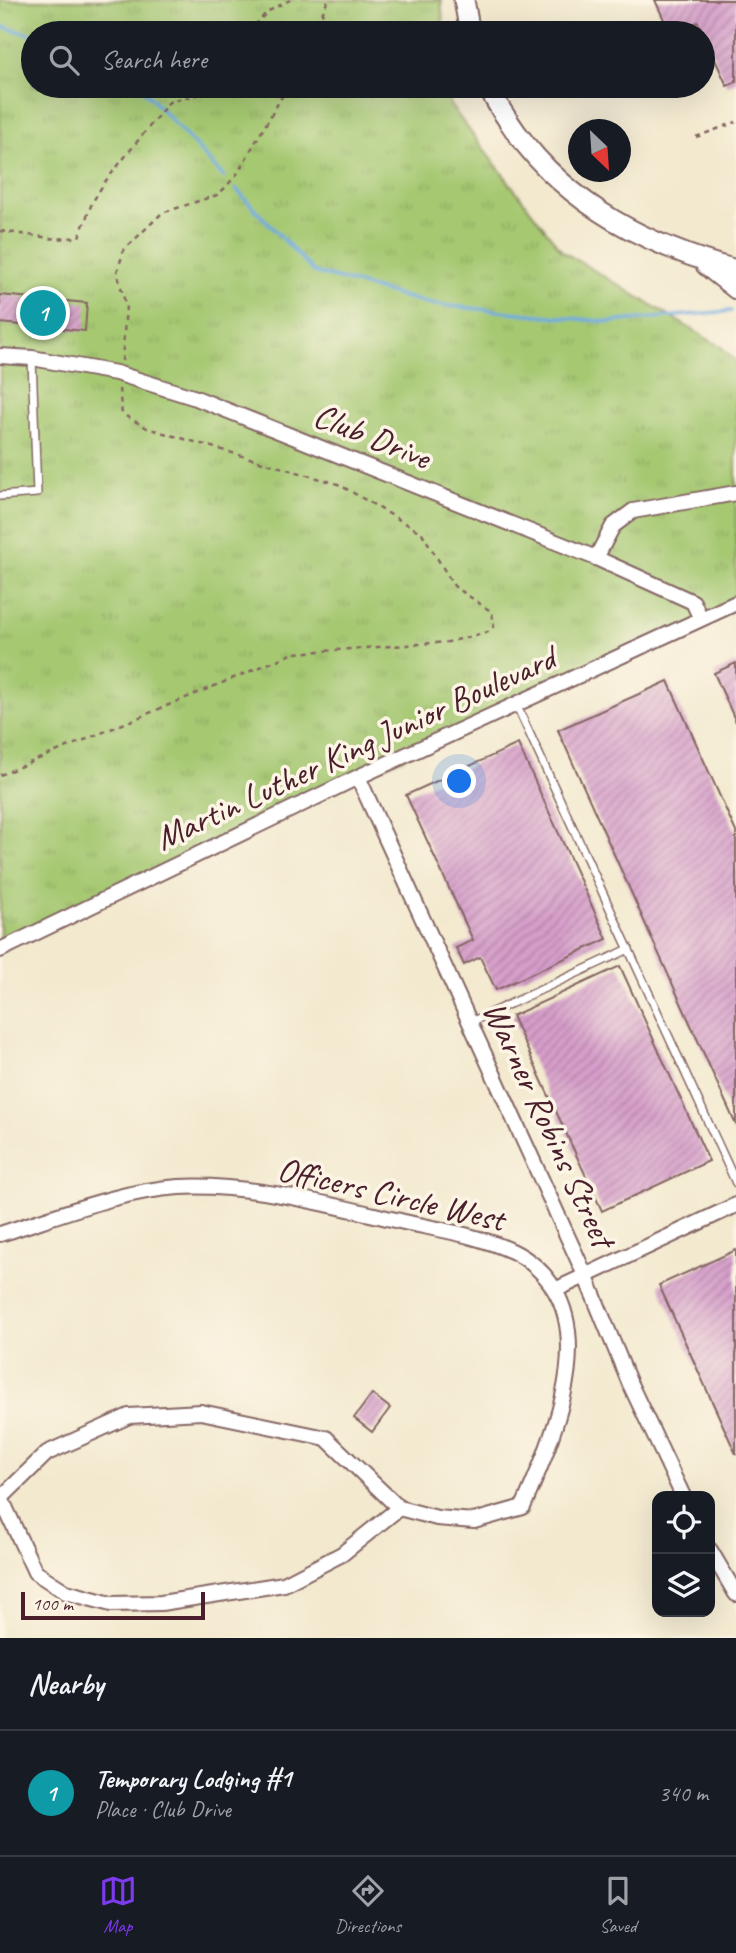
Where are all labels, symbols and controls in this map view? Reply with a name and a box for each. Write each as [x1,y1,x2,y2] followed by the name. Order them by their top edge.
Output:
[21,21,715,98] search box
[45,41,83,79] icon: search
[101,43,207,76] text: Search here
[568,119,631,182] north arrow
[20,287,66,339] pin: 1
[307,392,439,481] street label: Club Drive
[148,633,567,861] street label: Martin Luther King Junior Boulevard
[442,764,476,798] your location
[472,994,628,1258] street label: Warner Robins Street
[273,1146,512,1243] street label: Officers Circle West
[652,1491,715,1617] map controls
[652,1491,715,1554] button: locate
[652,1554,715,1617] button: layers
[21,1589,205,1621] scale bar
[32,1592,73,1616] text: 100 m
[28,1665,104,1703] text: Nearby
[95,1762,291,1795] text: Temporary Lodging #1
[46,1779,56,1808] text: 1
[659,1779,708,1808] text: 340 m
[95,1795,231,1824] text: Place · Club Drive
[99,1872,137,1938] tab: Map
[335,1872,401,1938] tab: Directions
[599,1872,637,1938] tab: Saved

